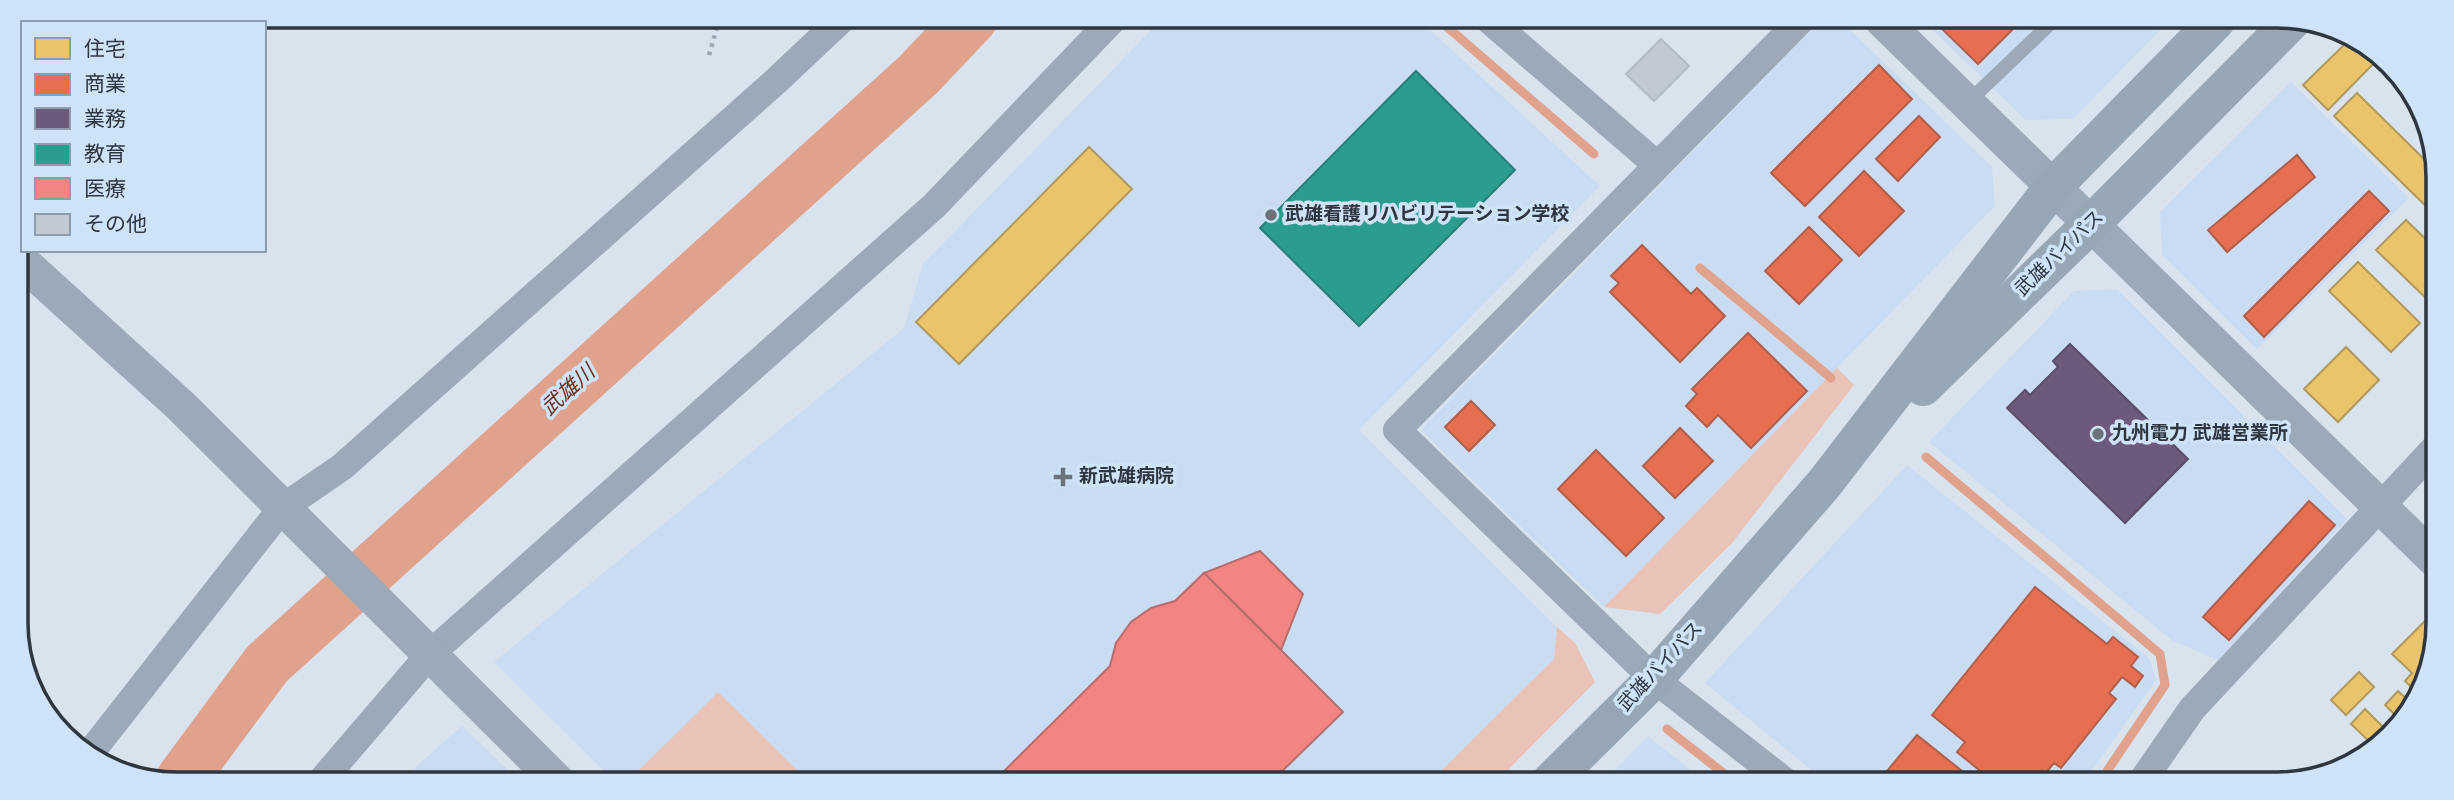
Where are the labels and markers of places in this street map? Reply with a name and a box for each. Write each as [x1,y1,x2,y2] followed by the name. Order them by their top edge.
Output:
[1285,203,1570,227] place label: 武雄看護リハビリテーション学校
[1263,207,1279,223] marker: 武雄看護リハビリテーション学校
[2112,422,2288,446] place label: 九州電力 武雄営業所
[2090,426,2106,442] marker: 九州電力 武雄営業所
[1079,465,1174,489] place label: 新武雄病院
[1053,467,1073,487] marker: 新武雄病院

